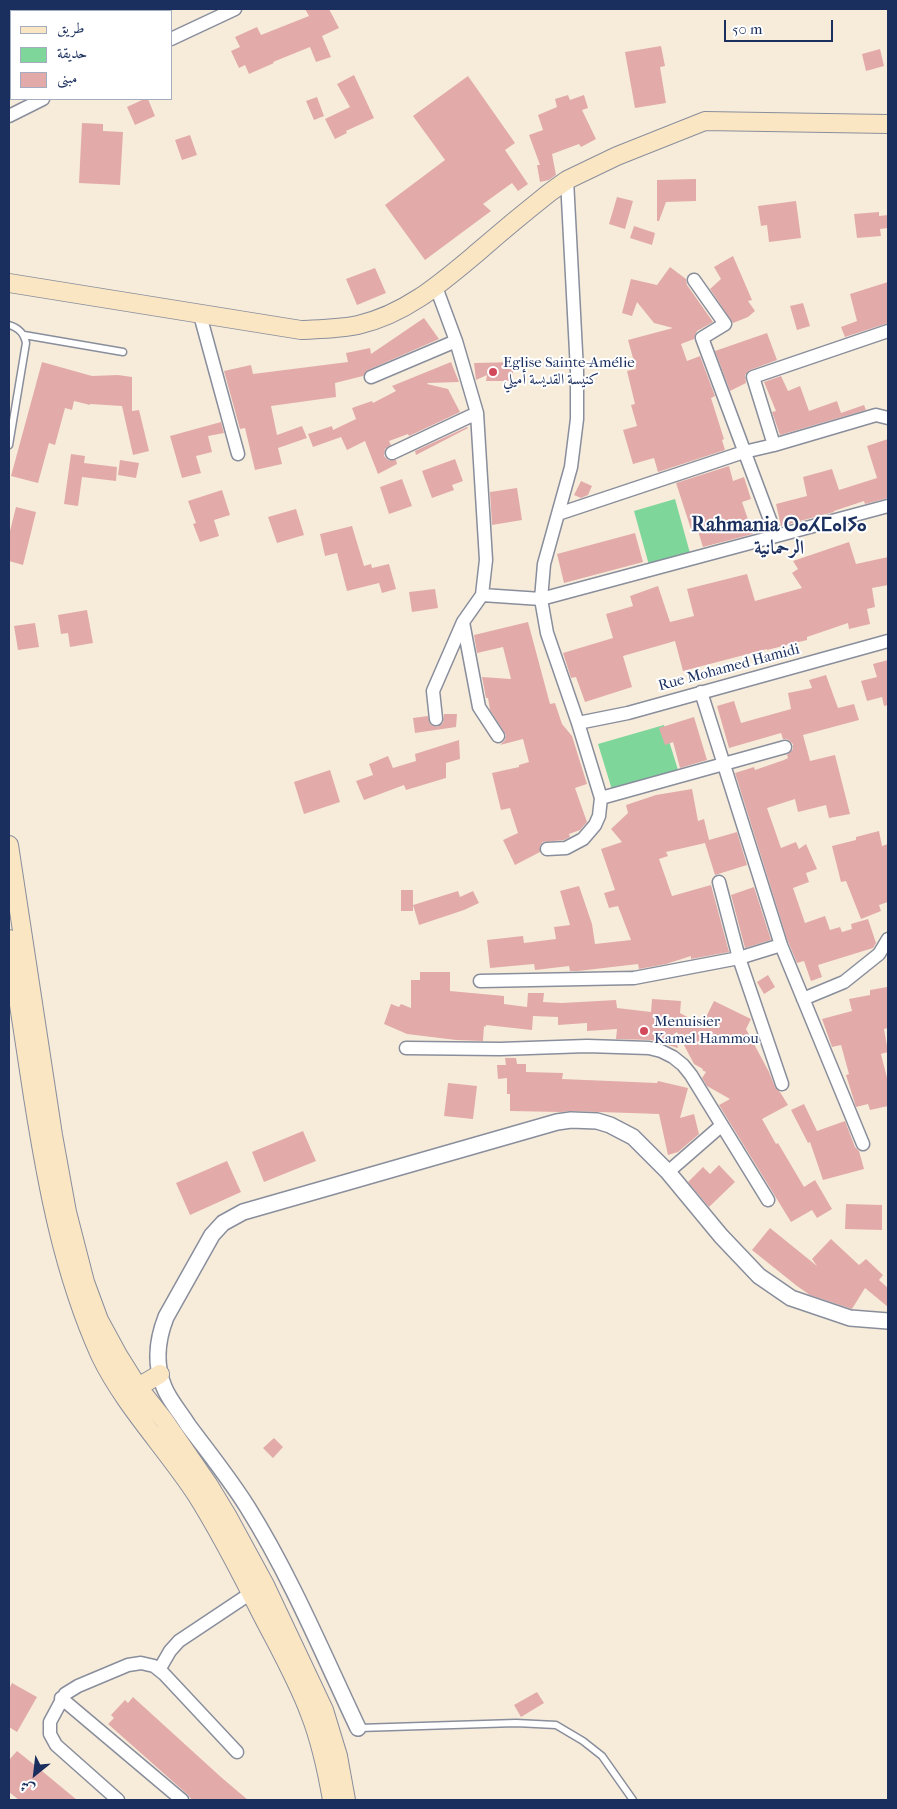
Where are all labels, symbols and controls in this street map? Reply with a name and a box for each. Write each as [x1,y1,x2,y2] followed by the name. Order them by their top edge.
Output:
[10,10,172,100] legend
[727,10,836,42] scale bar
[57,19,84,37] text: طريق
[732,20,762,38] text: 50 m
[57,44,87,62] text: حديقة
[57,69,77,87] text: مبنى
[503,354,635,389] place label: Eglise Sainte-Amélie كنيسة القديسة أميلي
[487,366,499,378] marker: Eglise Sainte-Amélie كنيسة القديسة أميلي
[691,514,867,561] district label: Rahmania ⵔⴰⵃⵎⴰⵏⵢⴰ الرحمانية
[656,640,802,696] street label: Rue Mohamed Hamidi
[654,1013,759,1048] place label: Menuisier Kamel Hammou
[638,1025,650,1037] marker: Menuisier Kamel Hammou
[10,1749,60,1799] north arrow
[17,1777,38,1798] text: ش

